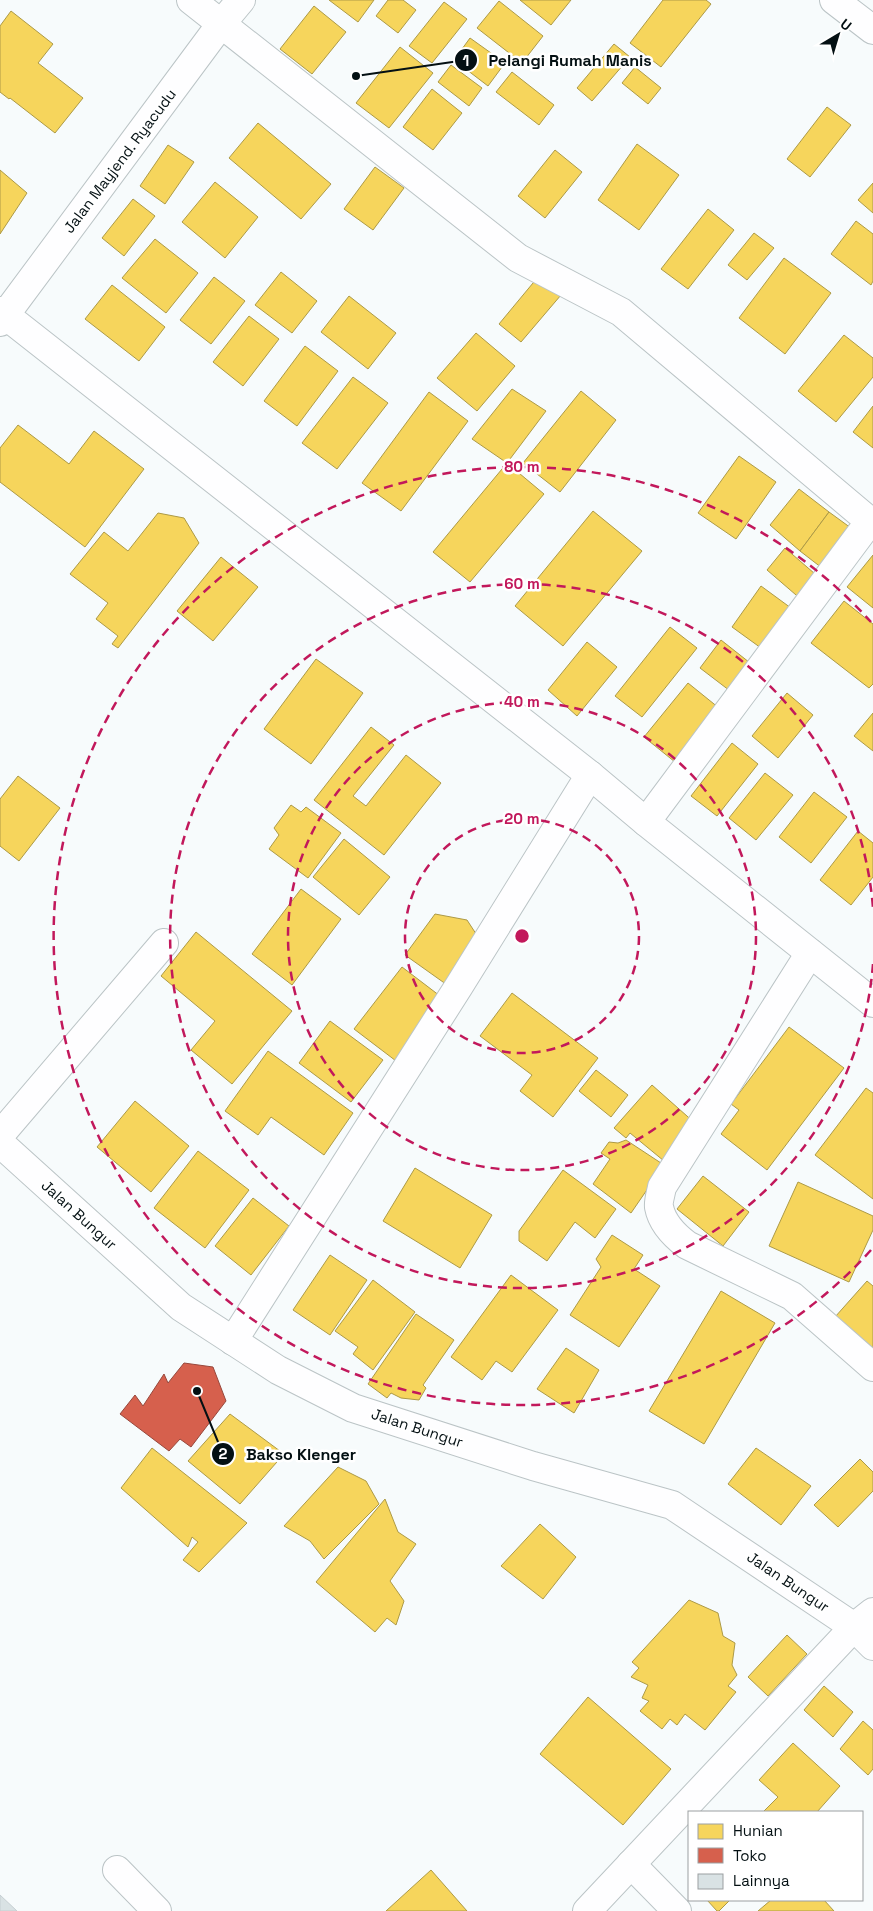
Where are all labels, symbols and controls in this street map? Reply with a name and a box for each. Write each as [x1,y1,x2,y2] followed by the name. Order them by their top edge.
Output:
[813,10,863,60] north arrow
[837,15,855,35] text: U
[453,45,661,76] callout: Pelangi Rumah Manis
[488,50,652,71] text: Pelangi Rumah Manis
[463,51,469,70] text: 1
[59,85,180,237] street label: Jalan Mayjend. Ryacudu
[504,457,540,476] text: 80 m
[504,574,540,593] text: 60 m
[504,692,540,711] text: 40 m
[504,809,540,828] text: 20 m
[513,927,531,945] centre of rings
[38,1176,121,1254] street label: Jalan Bungur
[369,1404,466,1451] street label: Jalan Bungur
[210,1439,366,1470] callout: Bakso Klenger
[219,1444,228,1463] text: 2
[246,1444,356,1465] text: Bakso Klenger
[743,1547,833,1616] street label: Jalan Bungur
[688,1811,863,1901] legend
[733,1821,783,1840] text: Hunian
[733,1846,767,1865] text: Toko
[733,1871,790,1890] text: Lainnya

